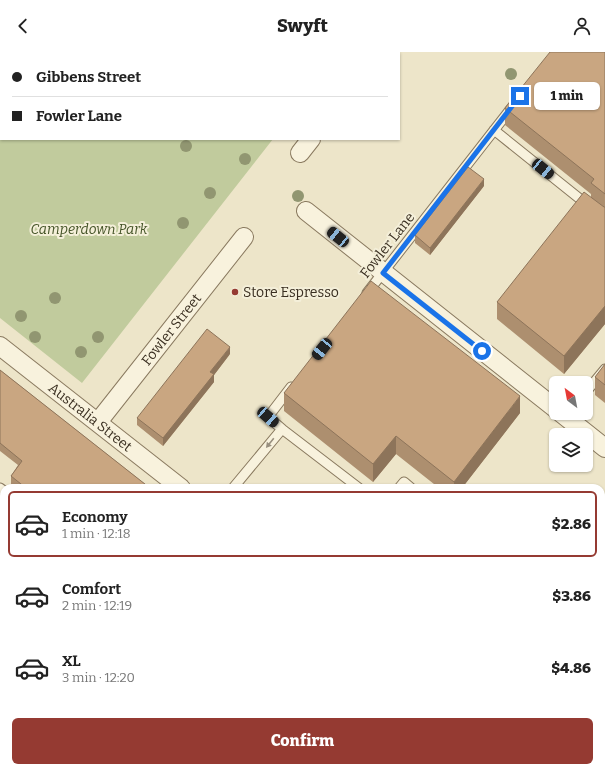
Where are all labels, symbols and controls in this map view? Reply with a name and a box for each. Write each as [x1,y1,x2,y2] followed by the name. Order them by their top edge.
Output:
[12,15,34,37] icon: back
[277,15,328,37] text: Swyft
[571,15,593,37] icon: person
[36,68,141,86] text: Gibbens Street
[534,82,600,110] callout: 1 min
[511,87,529,105] route end
[550,88,584,103] text: 1 min
[36,107,122,125] text: Fowler Lane
[530,157,556,181] car
[357,209,418,281] street label: Fowler Lane
[31,221,148,238] park label: Camperdown Park
[325,225,351,249] car
[243,284,339,301] place label: Store Espresso
[230,287,240,297] marker: Store Espresso
[138,290,205,369] street label: Fowler Street
[310,336,334,362] car
[473,342,491,360] route start
[549,376,593,420] north arrow
[549,376,593,472] map controls
[45,379,135,455] street label: Australia Street
[255,405,281,429] car
[549,428,593,472] button: layers
[266,438,275,448] one-way arrow
[14,506,50,542] icon: car
[62,508,128,526] text: Economy
[552,515,591,533] text: $2.86
[62,526,131,541] text: 1 min · 12:18
[14,578,50,614] icon: car
[62,580,121,598] text: Comfort
[552,587,591,605] text: $3.86
[62,598,132,613] text: 2 min · 12:19
[14,650,50,686] icon: car
[62,652,81,670] text: XL
[551,659,591,677] text: $4.86
[62,670,135,685] text: 3 min · 12:20
[12,718,593,764] button: Confirm

